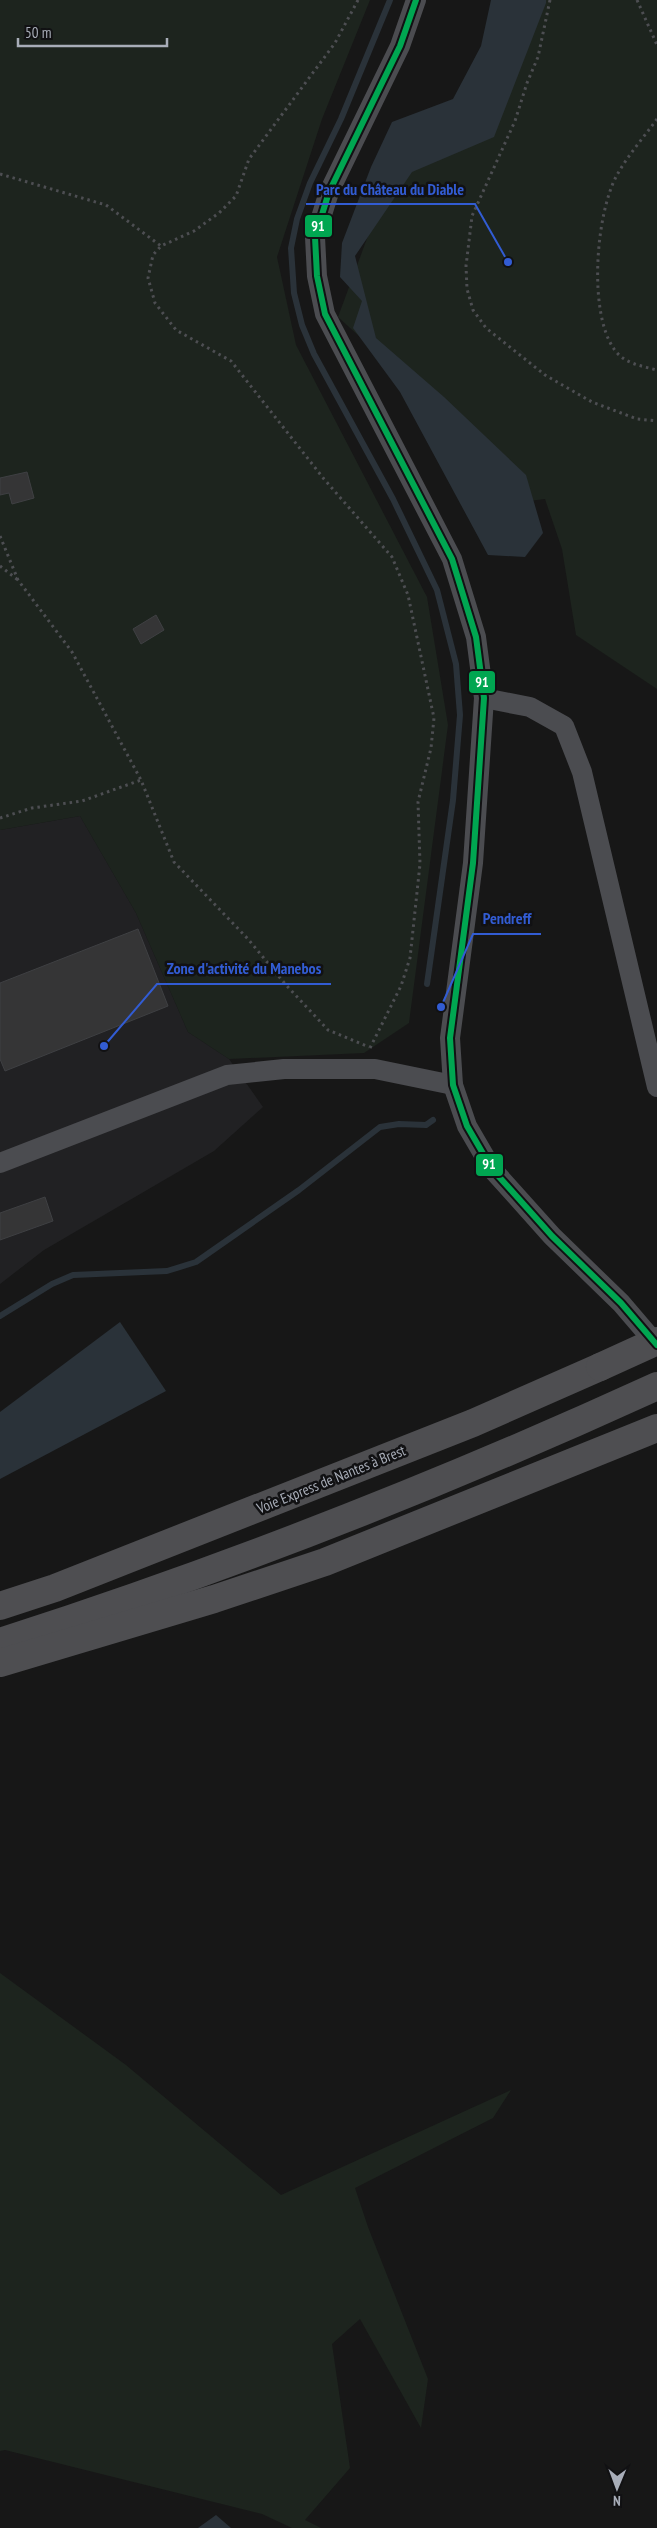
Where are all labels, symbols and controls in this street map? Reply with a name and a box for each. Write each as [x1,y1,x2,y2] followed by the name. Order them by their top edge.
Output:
[18,15,166,47] scale bar
[25,23,51,42] text: 50 m
[306,173,475,204] callout: Parc du Château du Diable
[316,179,464,199] text: Parc du Château du Diable
[304,214,333,238] line badge: 91
[311,217,325,235] text: 91
[468,670,496,694] line badge: 91
[475,673,489,691] text: 91
[473,903,541,934] callout: Pendreff
[483,908,532,928] text: Pendreff
[157,953,331,984] callout: Zone d'activité du Manebos
[167,958,322,978] text: Zone d'activité du Manebos
[475,1153,504,1177] line badge: 91
[482,1155,496,1173] text: 91
[253,1440,408,1518] street label: Voie Express de Nantes à Brest
[592,2463,642,2513] north arrow
[613,2492,621,2510] text: N

